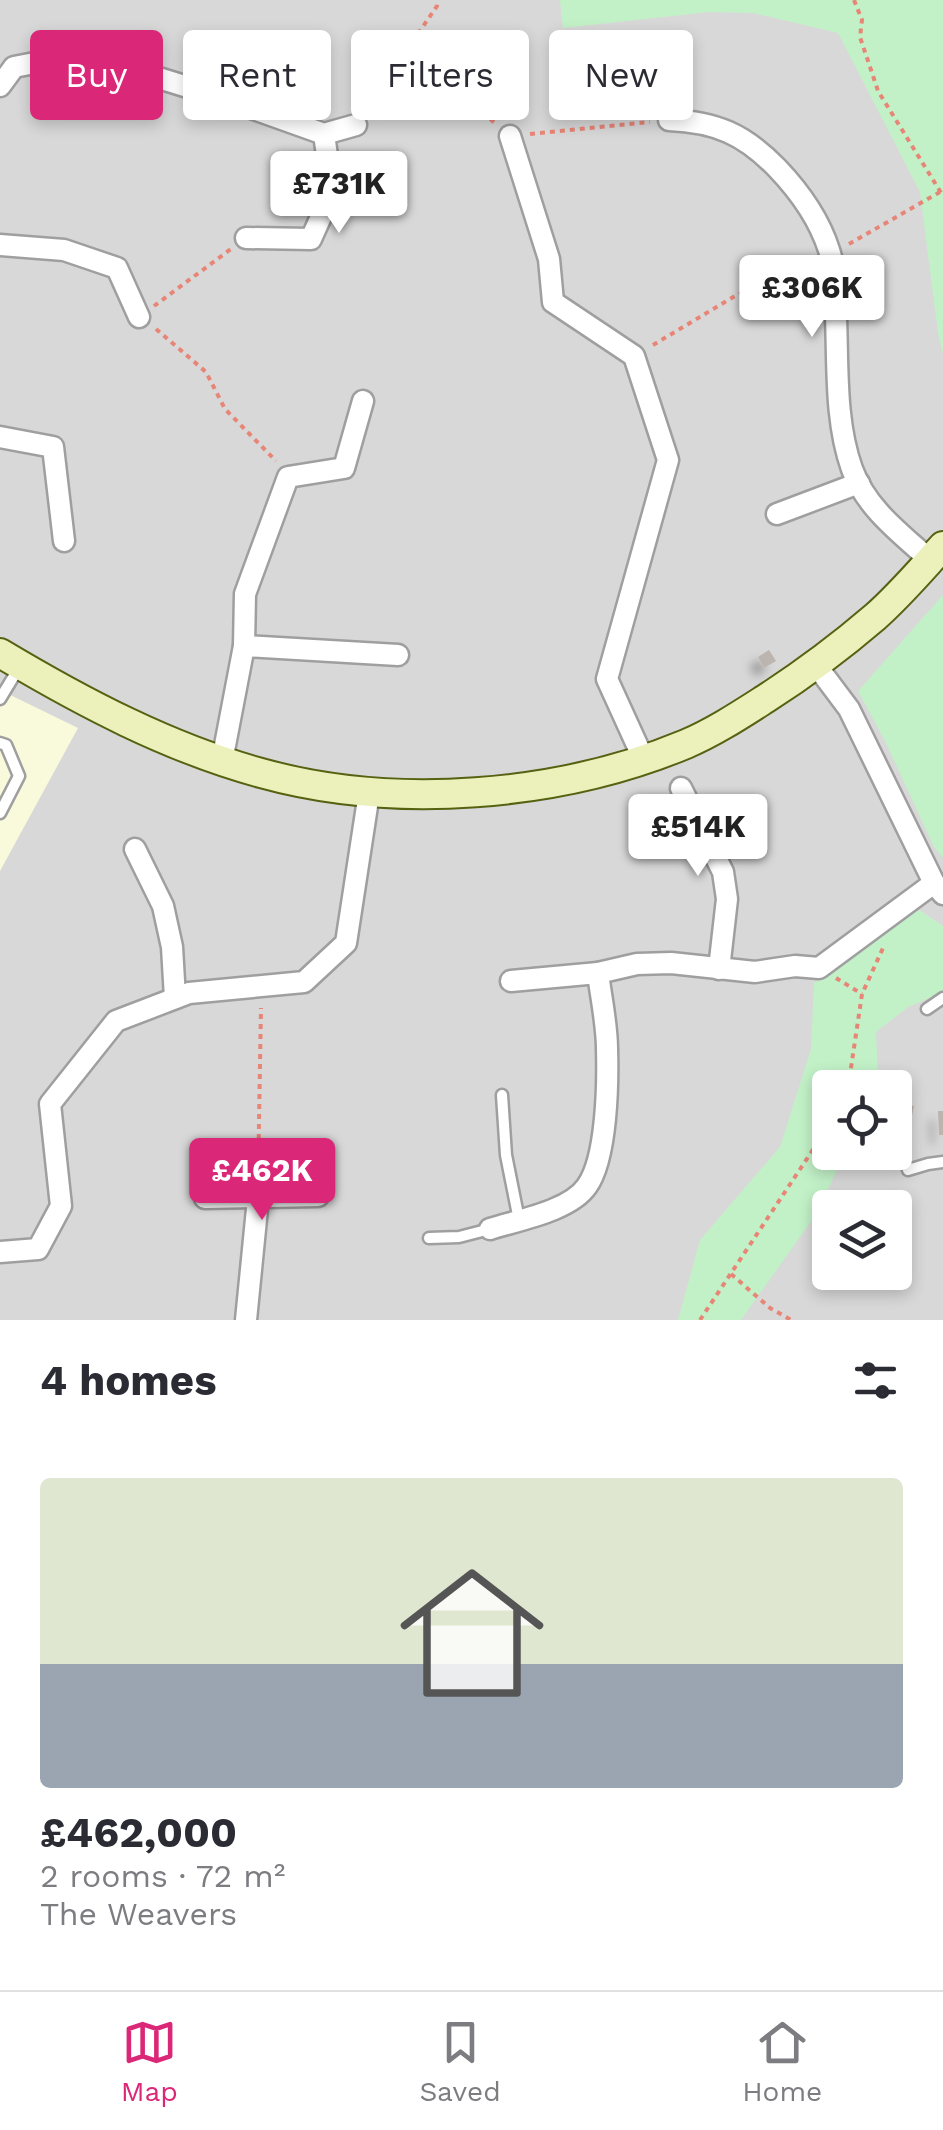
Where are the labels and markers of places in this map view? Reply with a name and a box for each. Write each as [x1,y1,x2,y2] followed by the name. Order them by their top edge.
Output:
[269,151,409,236] pin: £731K
[742,255,882,340] pin: £306K
[628,794,768,879] pin: £514K
[192,1138,332,1223] pin: £462K

